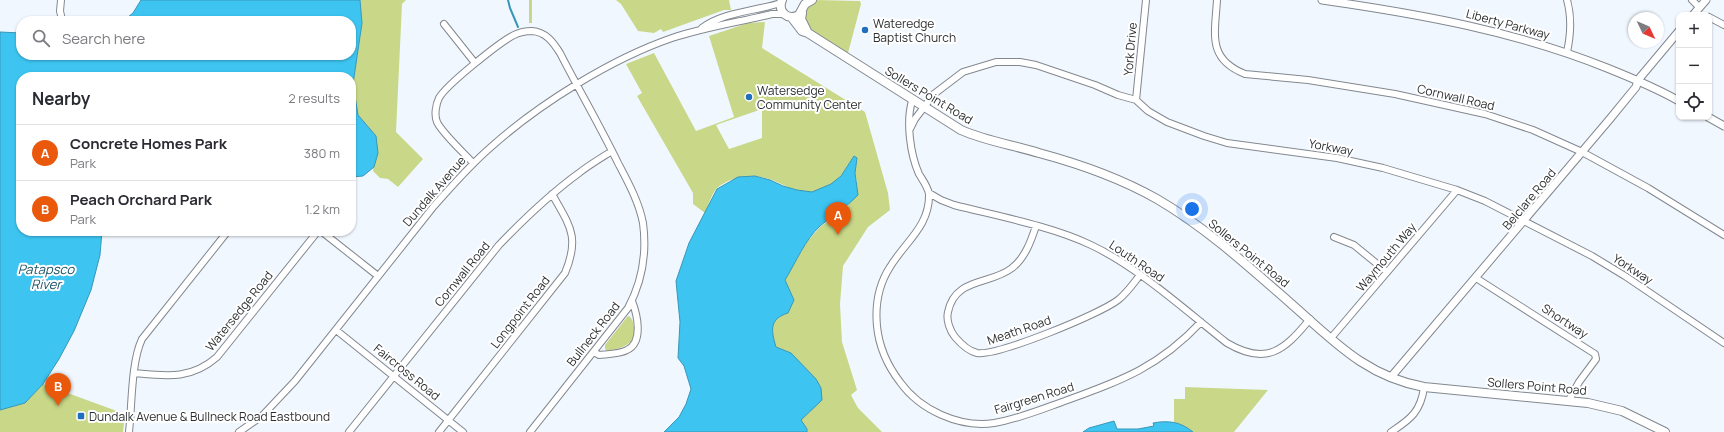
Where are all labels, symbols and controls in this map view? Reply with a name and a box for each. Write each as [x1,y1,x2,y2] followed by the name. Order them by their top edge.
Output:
[1464,5,1552,44] street label: Liberty Parkway
[1628,12,1664,48] north arrow
[1676,12,1712,120] map controls
[1676,12,1712,48] button: +
[873,15,956,46] place label: Wateredge Baptist Church
[16,16,356,60] search box
[1119,22,1141,76] street label: York Drive
[860,25,870,35] marker: Wateredge Baptist Church
[30,27,52,49] icon: search
[62,28,145,49] text: Search here
[1676,48,1712,84] button: −
[882,62,976,128] street label: Sollers Point Road
[1416,80,1496,114] street label: Cornwall Road
[757,82,863,113] place label: Watersedge Community Center
[1676,84,1712,120] button: locate
[32,87,90,110] text: Nearby
[288,89,340,107] text: 2 results
[744,92,754,102] marker: Watersedge Community Center
[70,133,227,154] text: Concrete Homes Park
[1308,135,1355,159] street label: Yorkway
[41,144,49,162] text: A
[304,144,340,162] text: 380 m
[399,152,469,230] street label: Dundalk Avenue
[70,154,96,172] text: Park
[1498,165,1560,233] street label: Belclare Road
[70,189,212,210] text: Peach Orchard Park
[1182,199,1202,219] your location
[41,200,49,218] text: B
[305,200,340,218] text: 1.2 km
[825,202,851,235] pin: A
[70,210,96,228] text: Park
[1205,215,1293,291] street label: Sollers Point Road
[1352,218,1420,295] street label: Waymouth Way
[1106,236,1168,286] street label: Louth Road
[431,238,493,310] street label: Cornwall Road
[1610,250,1657,289] street label: Yorkway
[18,260,75,293] water label: Patapsco River
[201,267,277,355] street label: Watersedge Road
[486,272,554,352] street label: Longpoint Road
[562,298,624,370] street label: Bullneck Road
[1538,300,1592,343] street label: Shortway
[985,311,1053,349] street label: Meath Road
[370,340,444,404] street label: Faircross Road
[45,373,71,406] pin: B
[1487,373,1587,399] street label: Sollers Point Road
[992,378,1076,418] street label: Fairgreen Road
[89,408,330,425] place label: Dundalk Avenue & Bullneck Road Eastbound
[76,411,86,421] marker: Dundalk Avenue & Bullneck Road Eastbound

